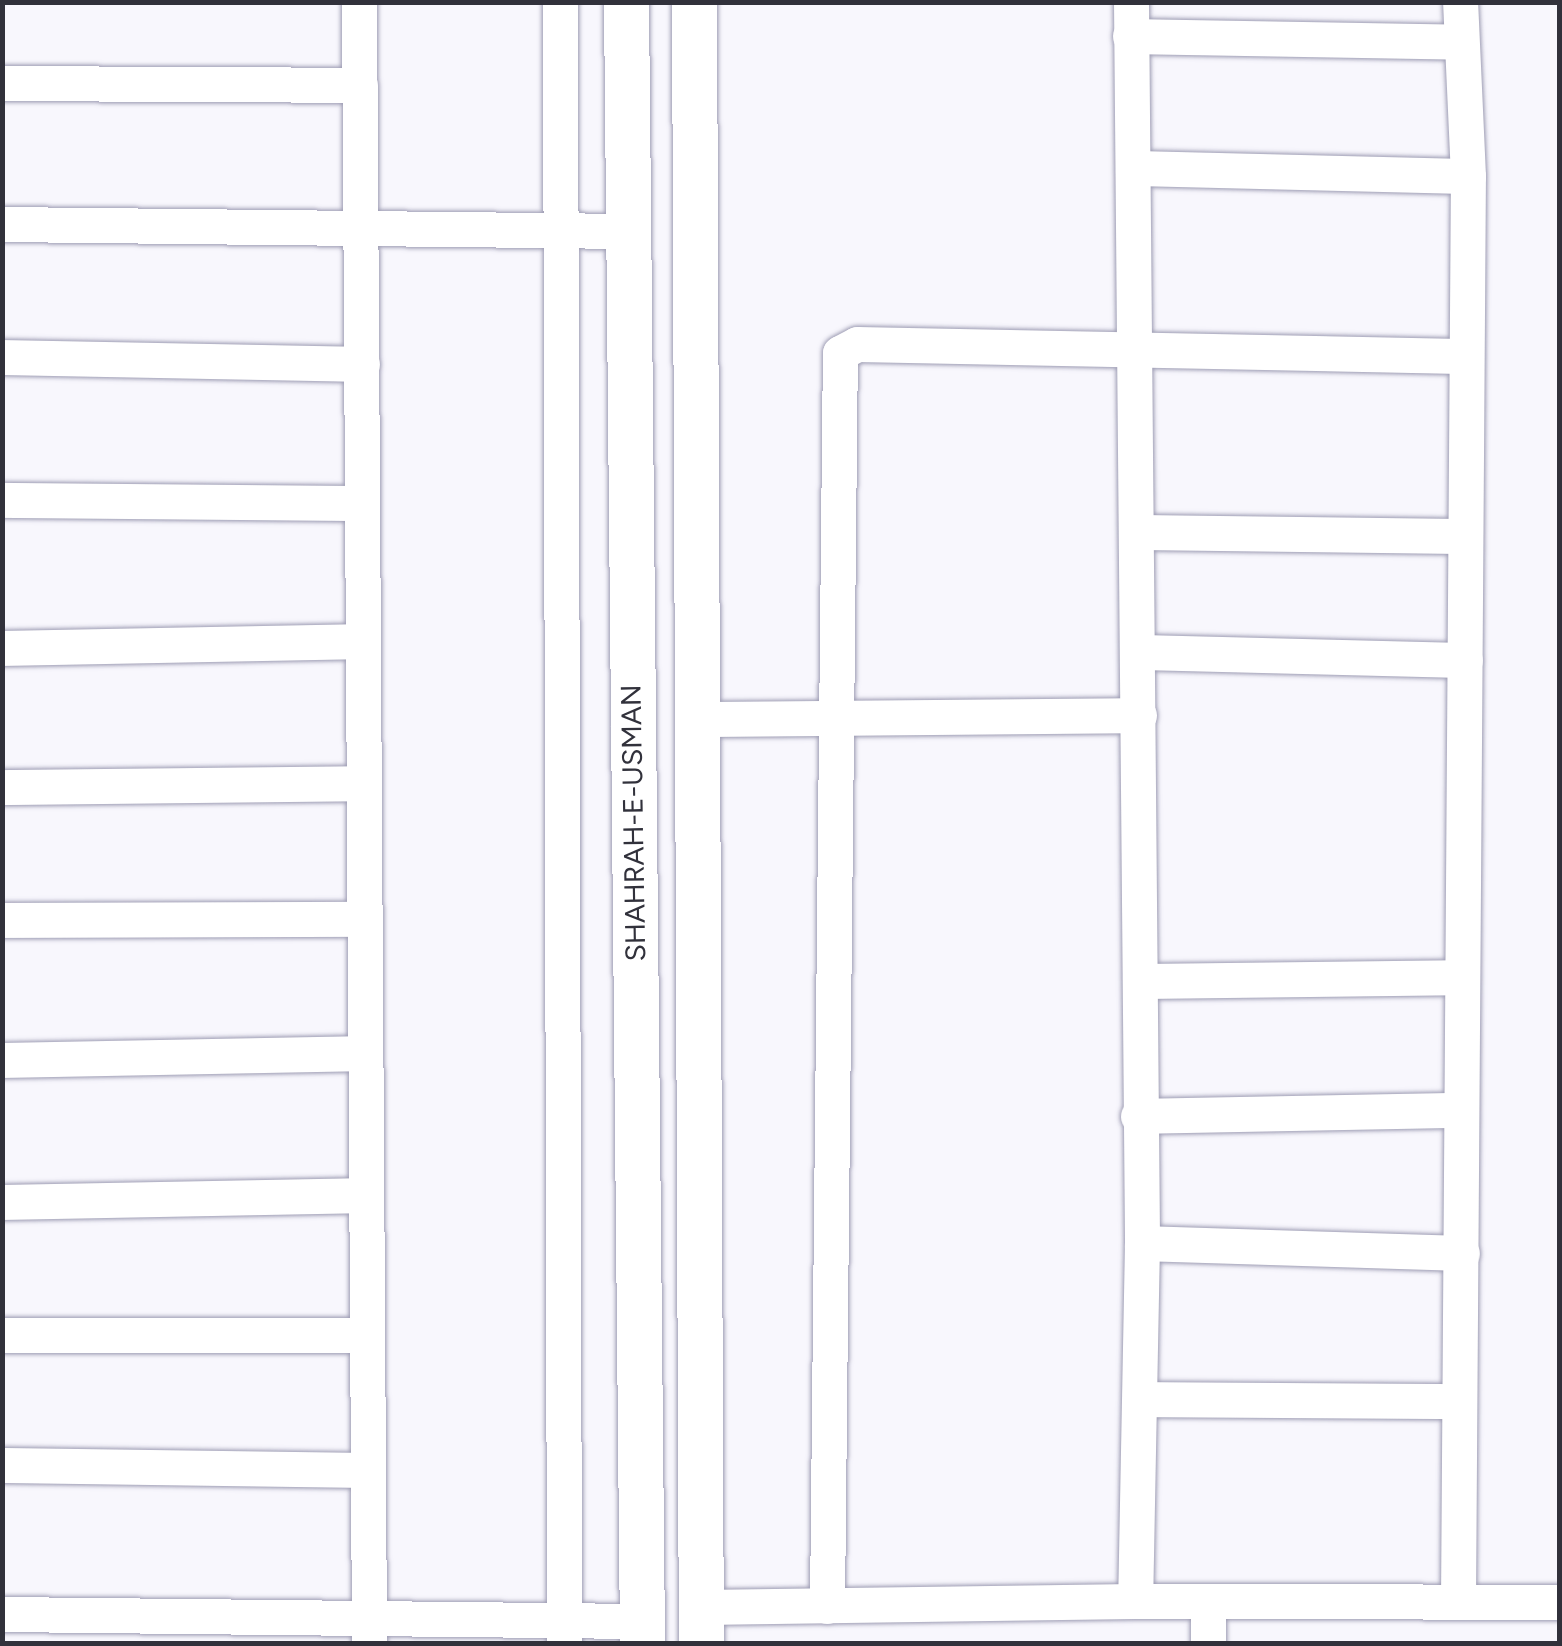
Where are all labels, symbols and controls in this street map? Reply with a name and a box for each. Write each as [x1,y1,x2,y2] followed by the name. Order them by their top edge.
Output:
[614,684,652,962] street label: SHAHRAH-E-USMAN

